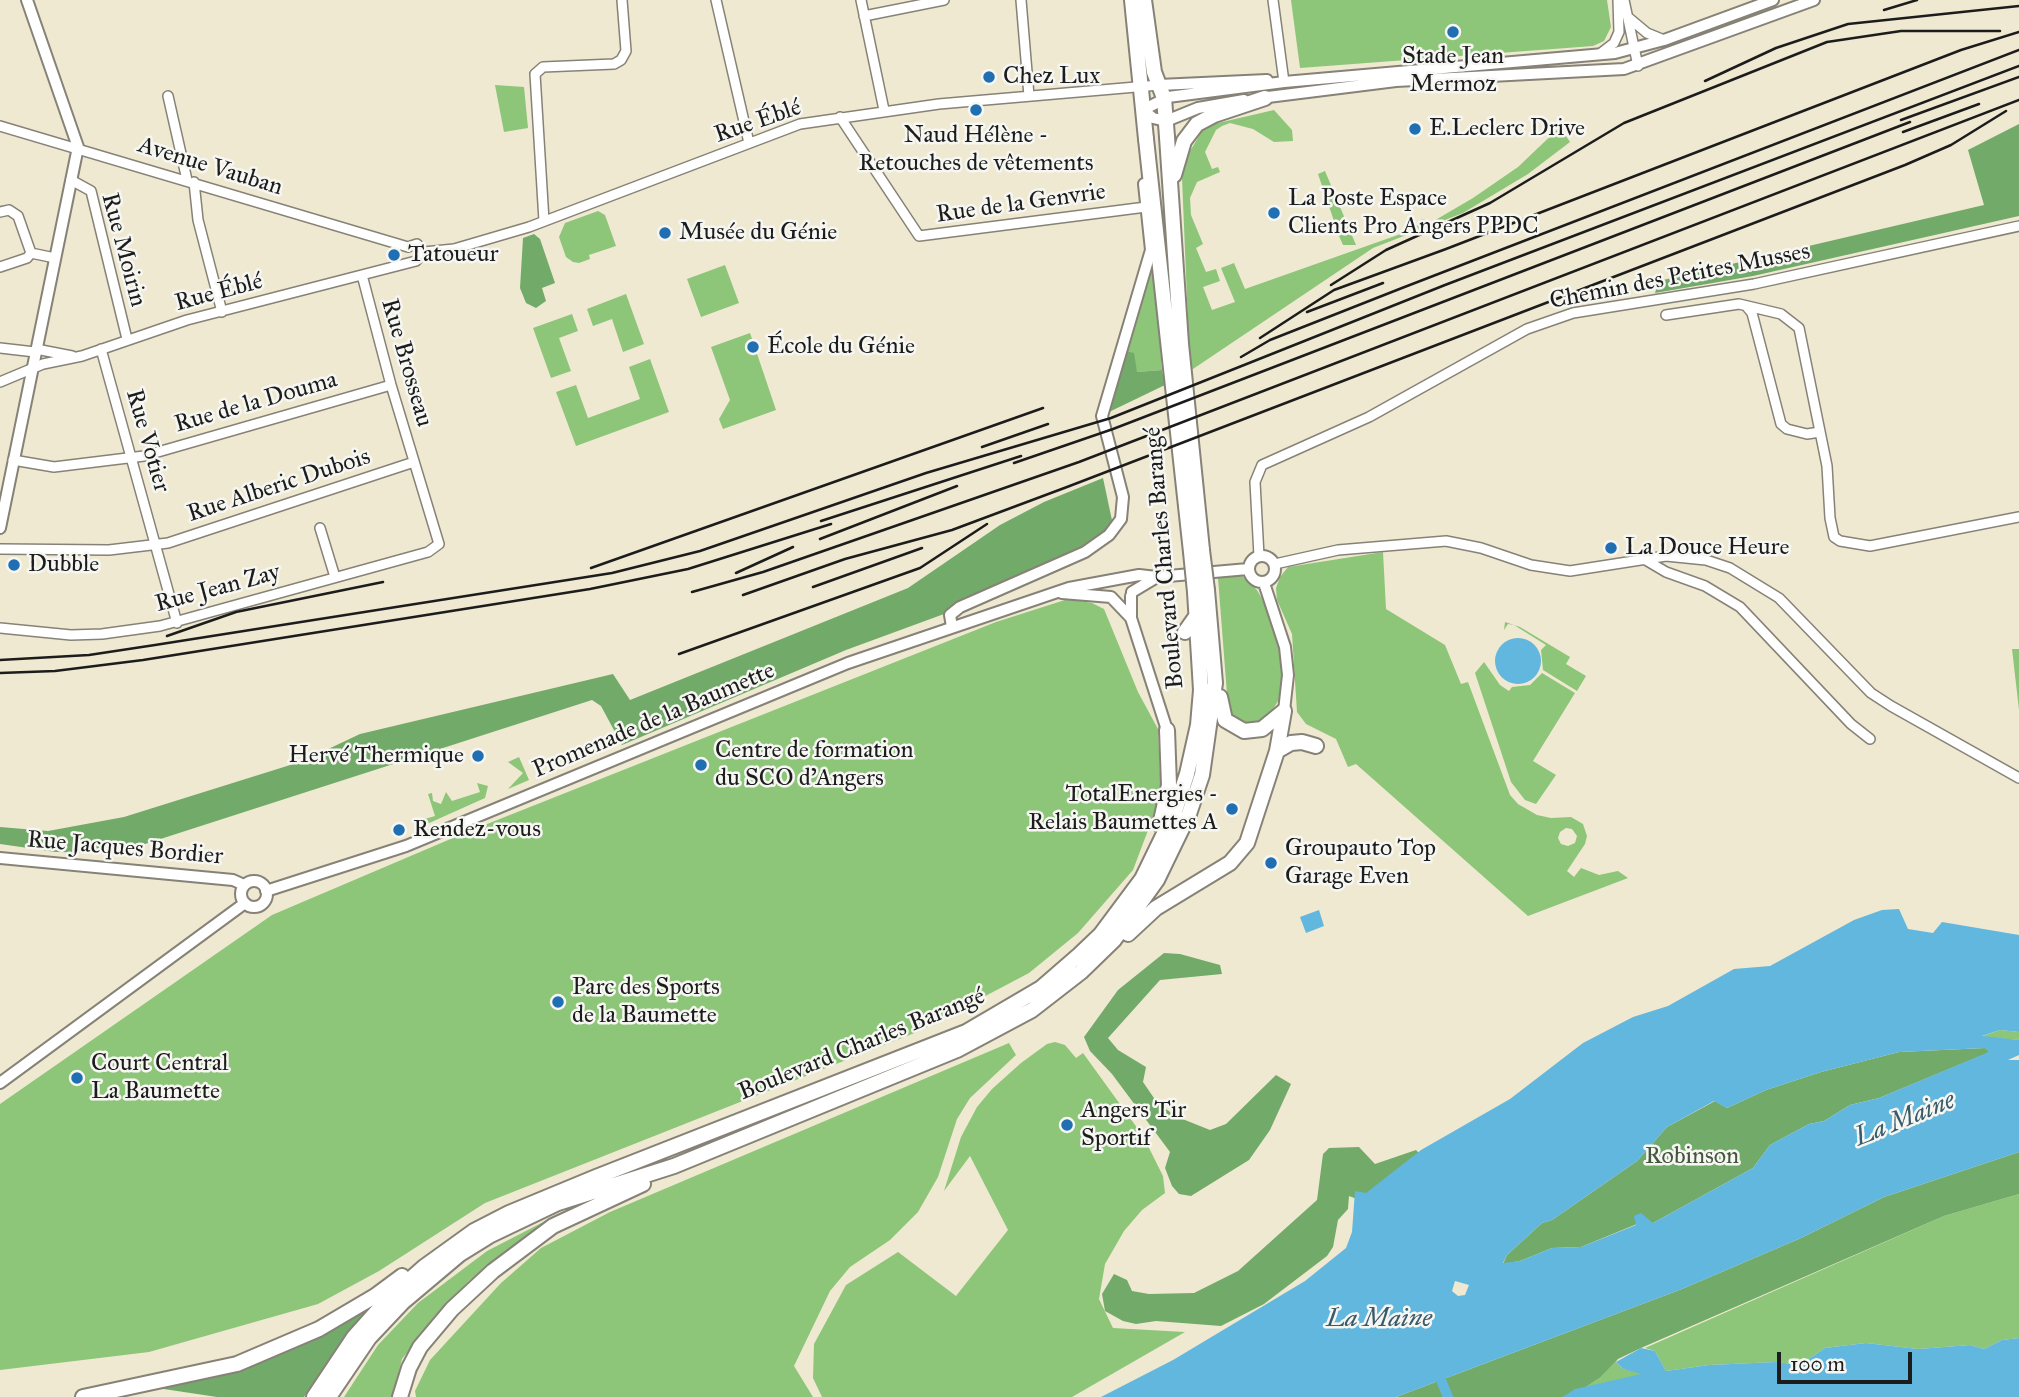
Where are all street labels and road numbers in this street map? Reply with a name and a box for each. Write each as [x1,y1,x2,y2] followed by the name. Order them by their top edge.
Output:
[711,94,805,150] street label: Rue Éblé
[134,131,286,203] street label: Avenue Vauban
[934,178,1108,230] street label: Rue de la Genvrie
[94,190,152,310] street label: Rue Moirin
[1547,238,1813,316] street label: Chemin des Petites Musses
[172,267,266,319] street label: Rue Éblé
[374,296,438,430] street label: Rue Brosseau
[171,366,341,440] street label: Rue de la Douma
[119,386,175,496] street label: Rue Votier
[1139,426,1191,690] street label: Boulevard Charles Barangé
[184,443,374,529] street label: Rue Alberic Dubois
[152,558,284,620] street label: Rue Jean Zay
[529,657,779,785] street label: Promenade de la Baumette
[26,826,224,872] street label: Rue Jacques Bordier
[735,982,989,1108] street label: Boulevard Charles Barangé

